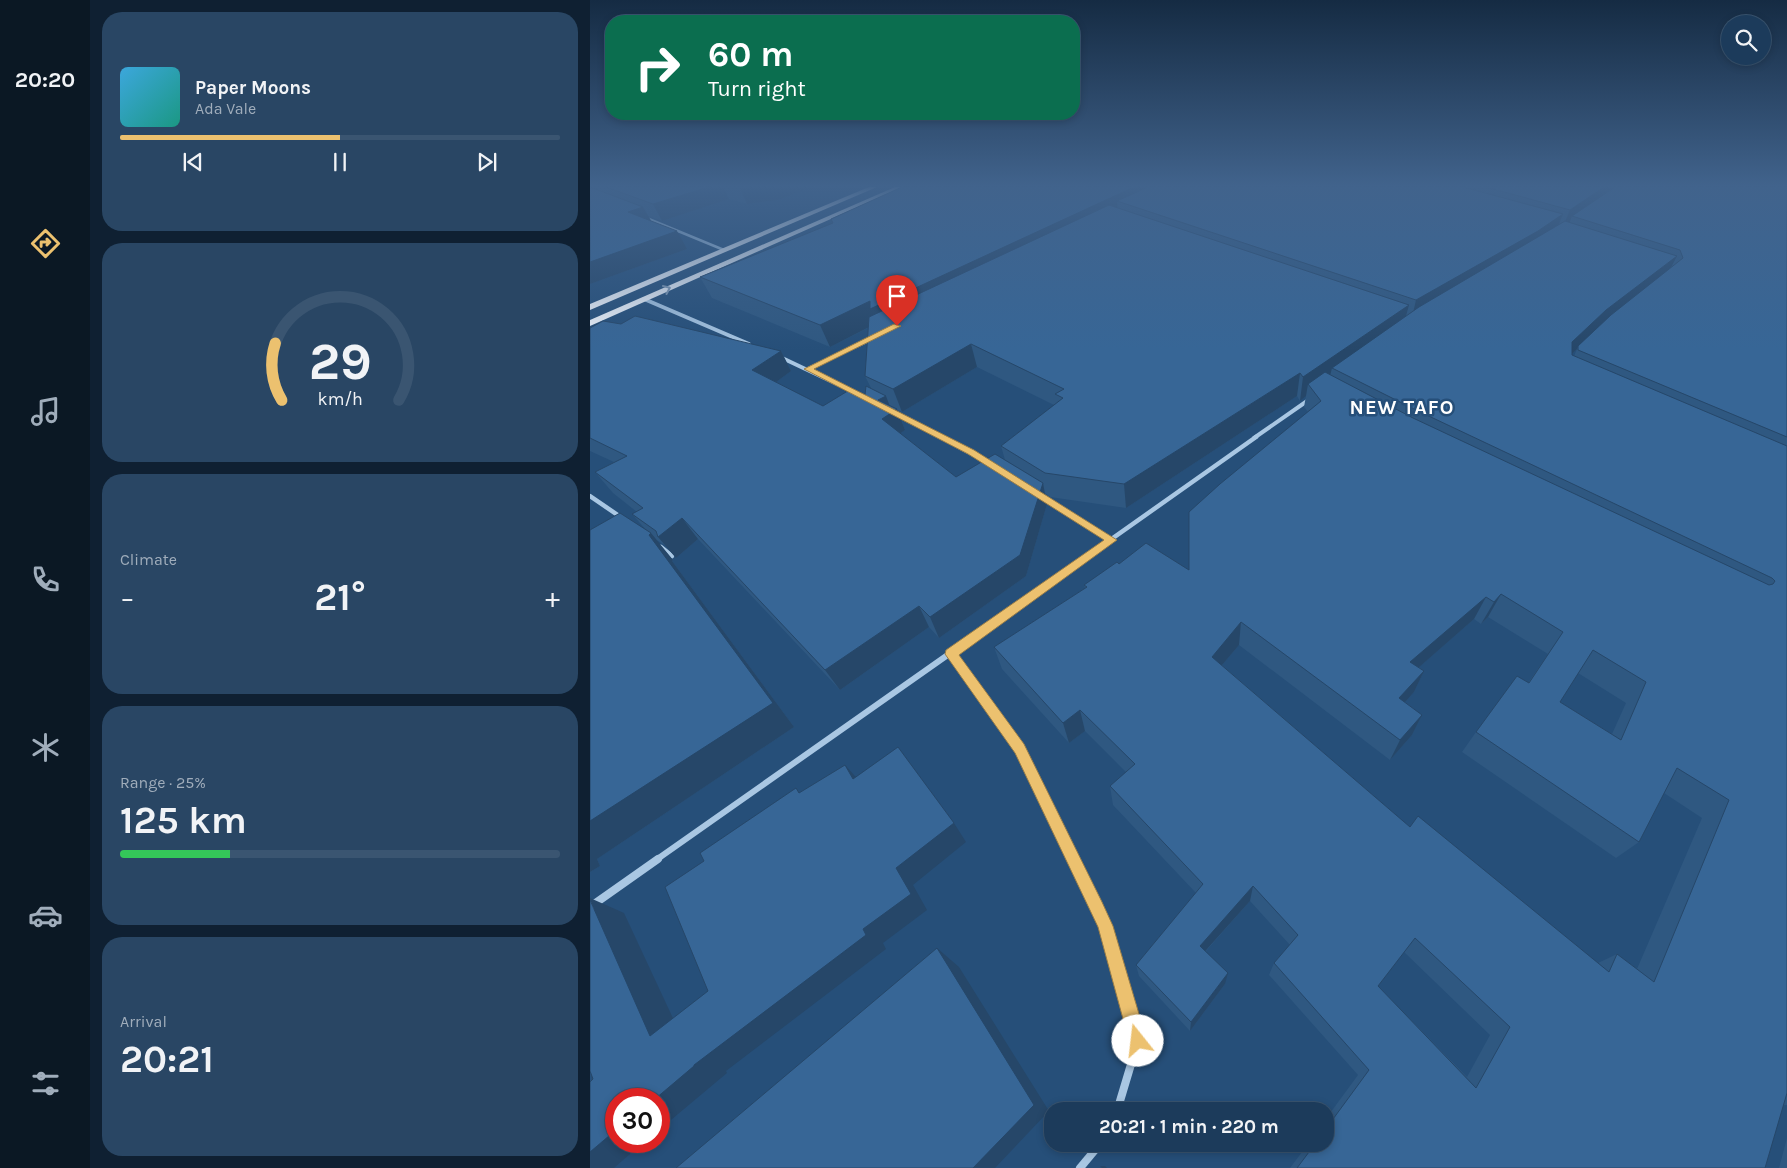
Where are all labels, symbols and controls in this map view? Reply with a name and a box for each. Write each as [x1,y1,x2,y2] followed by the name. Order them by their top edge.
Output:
[1721,15,1771,65] map controls
[1721,15,1771,65] button: search
[708,34,793,75] text: 60 m
[625,35,690,100] icon: right
[15,67,75,93] text: 20:20
[708,76,806,102] text: Turn right
[195,77,311,99] text: Paper Moons
[195,99,256,118] text: Ada Vale
[179,148,207,176] icon: previous
[326,148,354,176] icon: pause
[473,148,501,176] icon: next
[28,226,63,261] icon: directions
[876,275,918,326] pin
[883,282,911,310] icon: arrive
[662,284,671,295] one-way arrow
[308,331,372,392] text: 29
[317,389,363,410] text: km/h
[28,394,63,429] icon: music
[1350,396,1454,419] district label: NEW TAFO
[120,550,177,569] text: Climate
[28,562,63,597] icon: phone
[314,575,366,620] text: 21°
[120,581,135,614] text: −
[545,581,560,614] text: +
[28,730,63,765] icon: climate
[120,773,206,792] text: Range · 25%
[120,798,247,843] text: 125 km
[28,898,63,933] icon: car
[120,1012,167,1031] text: Arrival
[1111,1014,1163,1066] position arrow
[120,1037,214,1082] text: 20:21
[28,1066,63,1101] icon: filters
[605,1088,670,1153] speed limit sign: 30
[1099,1116,1279,1138] text: 20:21 · 1 min · 220 m

